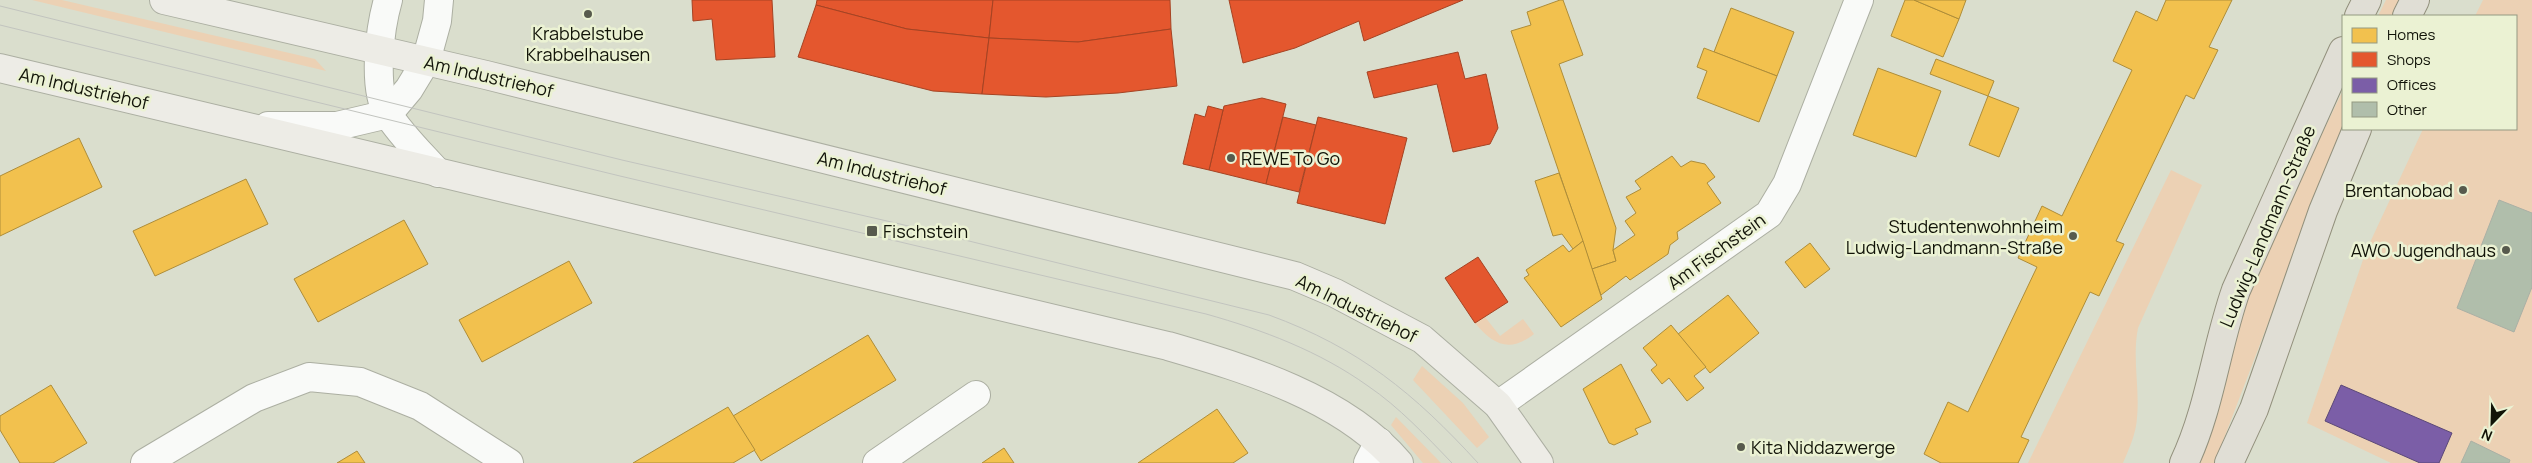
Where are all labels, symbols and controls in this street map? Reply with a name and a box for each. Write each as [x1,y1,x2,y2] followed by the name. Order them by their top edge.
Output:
[582,8,594,20] marker: Krabbelstube Krabbelhausen
[2342,15,2517,130] legend
[526,21,650,66] place label: Krabbelstube Krabbelhausen
[2387,24,2436,45] text: Homes
[422,49,557,103] street label: Am Industriehof
[2387,49,2431,70] text: Shops
[17,61,152,115] street label: Am Industriehof
[2387,74,2436,95] text: Offices
[2387,99,2428,120] text: Other
[2214,121,2320,331] street label: Ludwig-Landmann-Straße
[815,145,950,201] street label: Am Industriehof
[1241,146,1340,170] place label: REWE To Go
[1225,152,1237,164] marker: REWE To Go
[2345,178,2453,202] place label: Brentanobad
[2457,184,2469,196] marker: Brentanobad
[1662,207,1770,295] street label: Am Fischstein
[1846,214,2063,259] place label: Studentenwohnheim Ludwig-Landmann-Straße
[883,219,968,243] place label: Fischstein
[865,224,879,238] marker: Fischstein
[2067,230,2079,242] marker: Studentenwohnheim Ludwig-Landmann-Straße
[2351,238,2496,262] place label: AWO Jugendhaus
[2500,244,2512,256] marker: AWO Jugendhaus
[1292,268,1422,348] street label: Am Industriehof
[2467,398,2517,448] north arrow
[2478,425,2495,446] text: N
[1751,435,1895,459] place label: Kita Niddazwerge
[1735,441,1747,453] marker: Kita Niddazwerge

